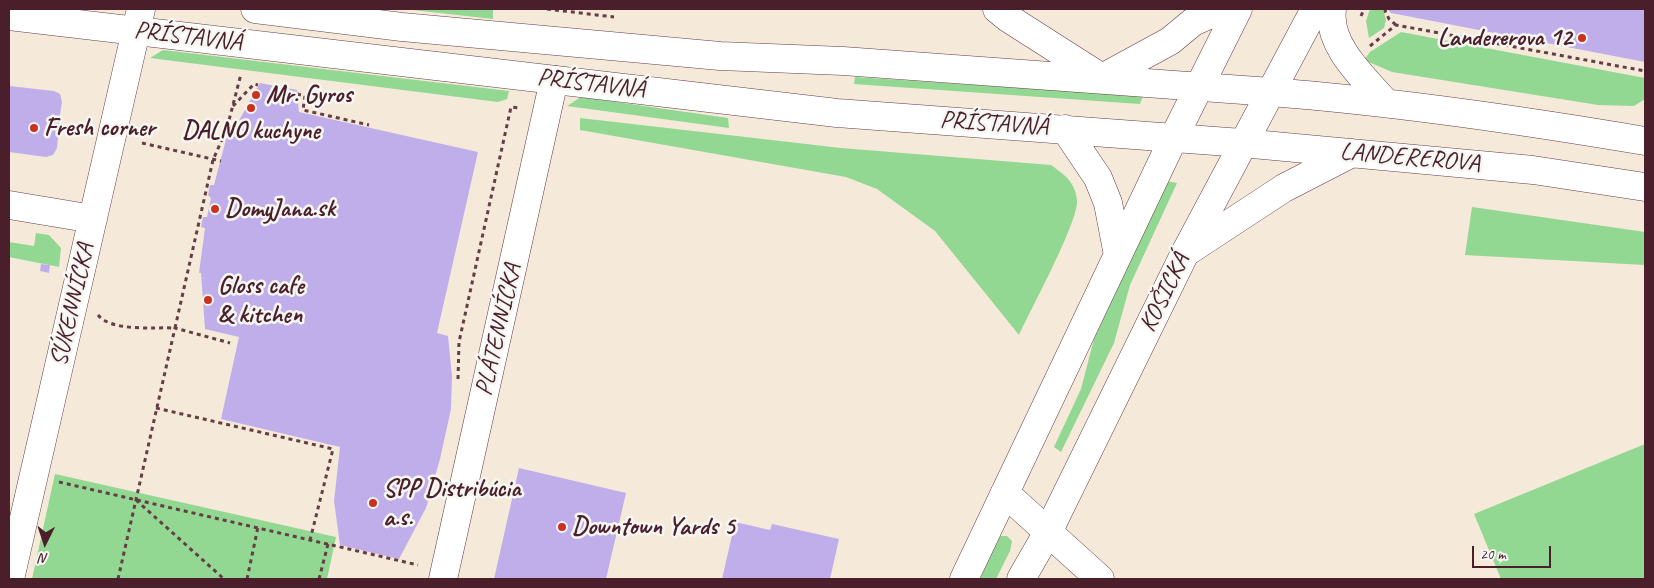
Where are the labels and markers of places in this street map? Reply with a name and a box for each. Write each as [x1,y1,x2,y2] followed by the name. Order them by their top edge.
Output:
[1438,23,1572,53] place label: Landererova 12
[1576,32,1588,44] marker: Landererova 12
[266,80,352,110] place label: Mr. Gyros
[250,89,262,101] marker: Mr. Gyros
[245,102,257,114] marker: DALNO kuchyne
[44,113,155,143] place label: Fresh corner
[182,116,320,146] place label: DALNO kuchyne
[28,122,40,134] marker: Fresh corner
[225,194,335,224] place label: DomyJana.sk
[209,203,221,215] marker: DomyJana.sk
[218,271,304,330] place label: Gloss cafe & kitchen
[202,294,214,306] marker: Gloss cafe & kitchen
[383,474,520,533] place label: SPP Distribúcia a.s.
[367,497,379,509] marker: SPP Distribúcia a.s.
[572,512,735,542] place label: Downtown Yards 5
[556,521,568,533] marker: Downtown Yards 5

